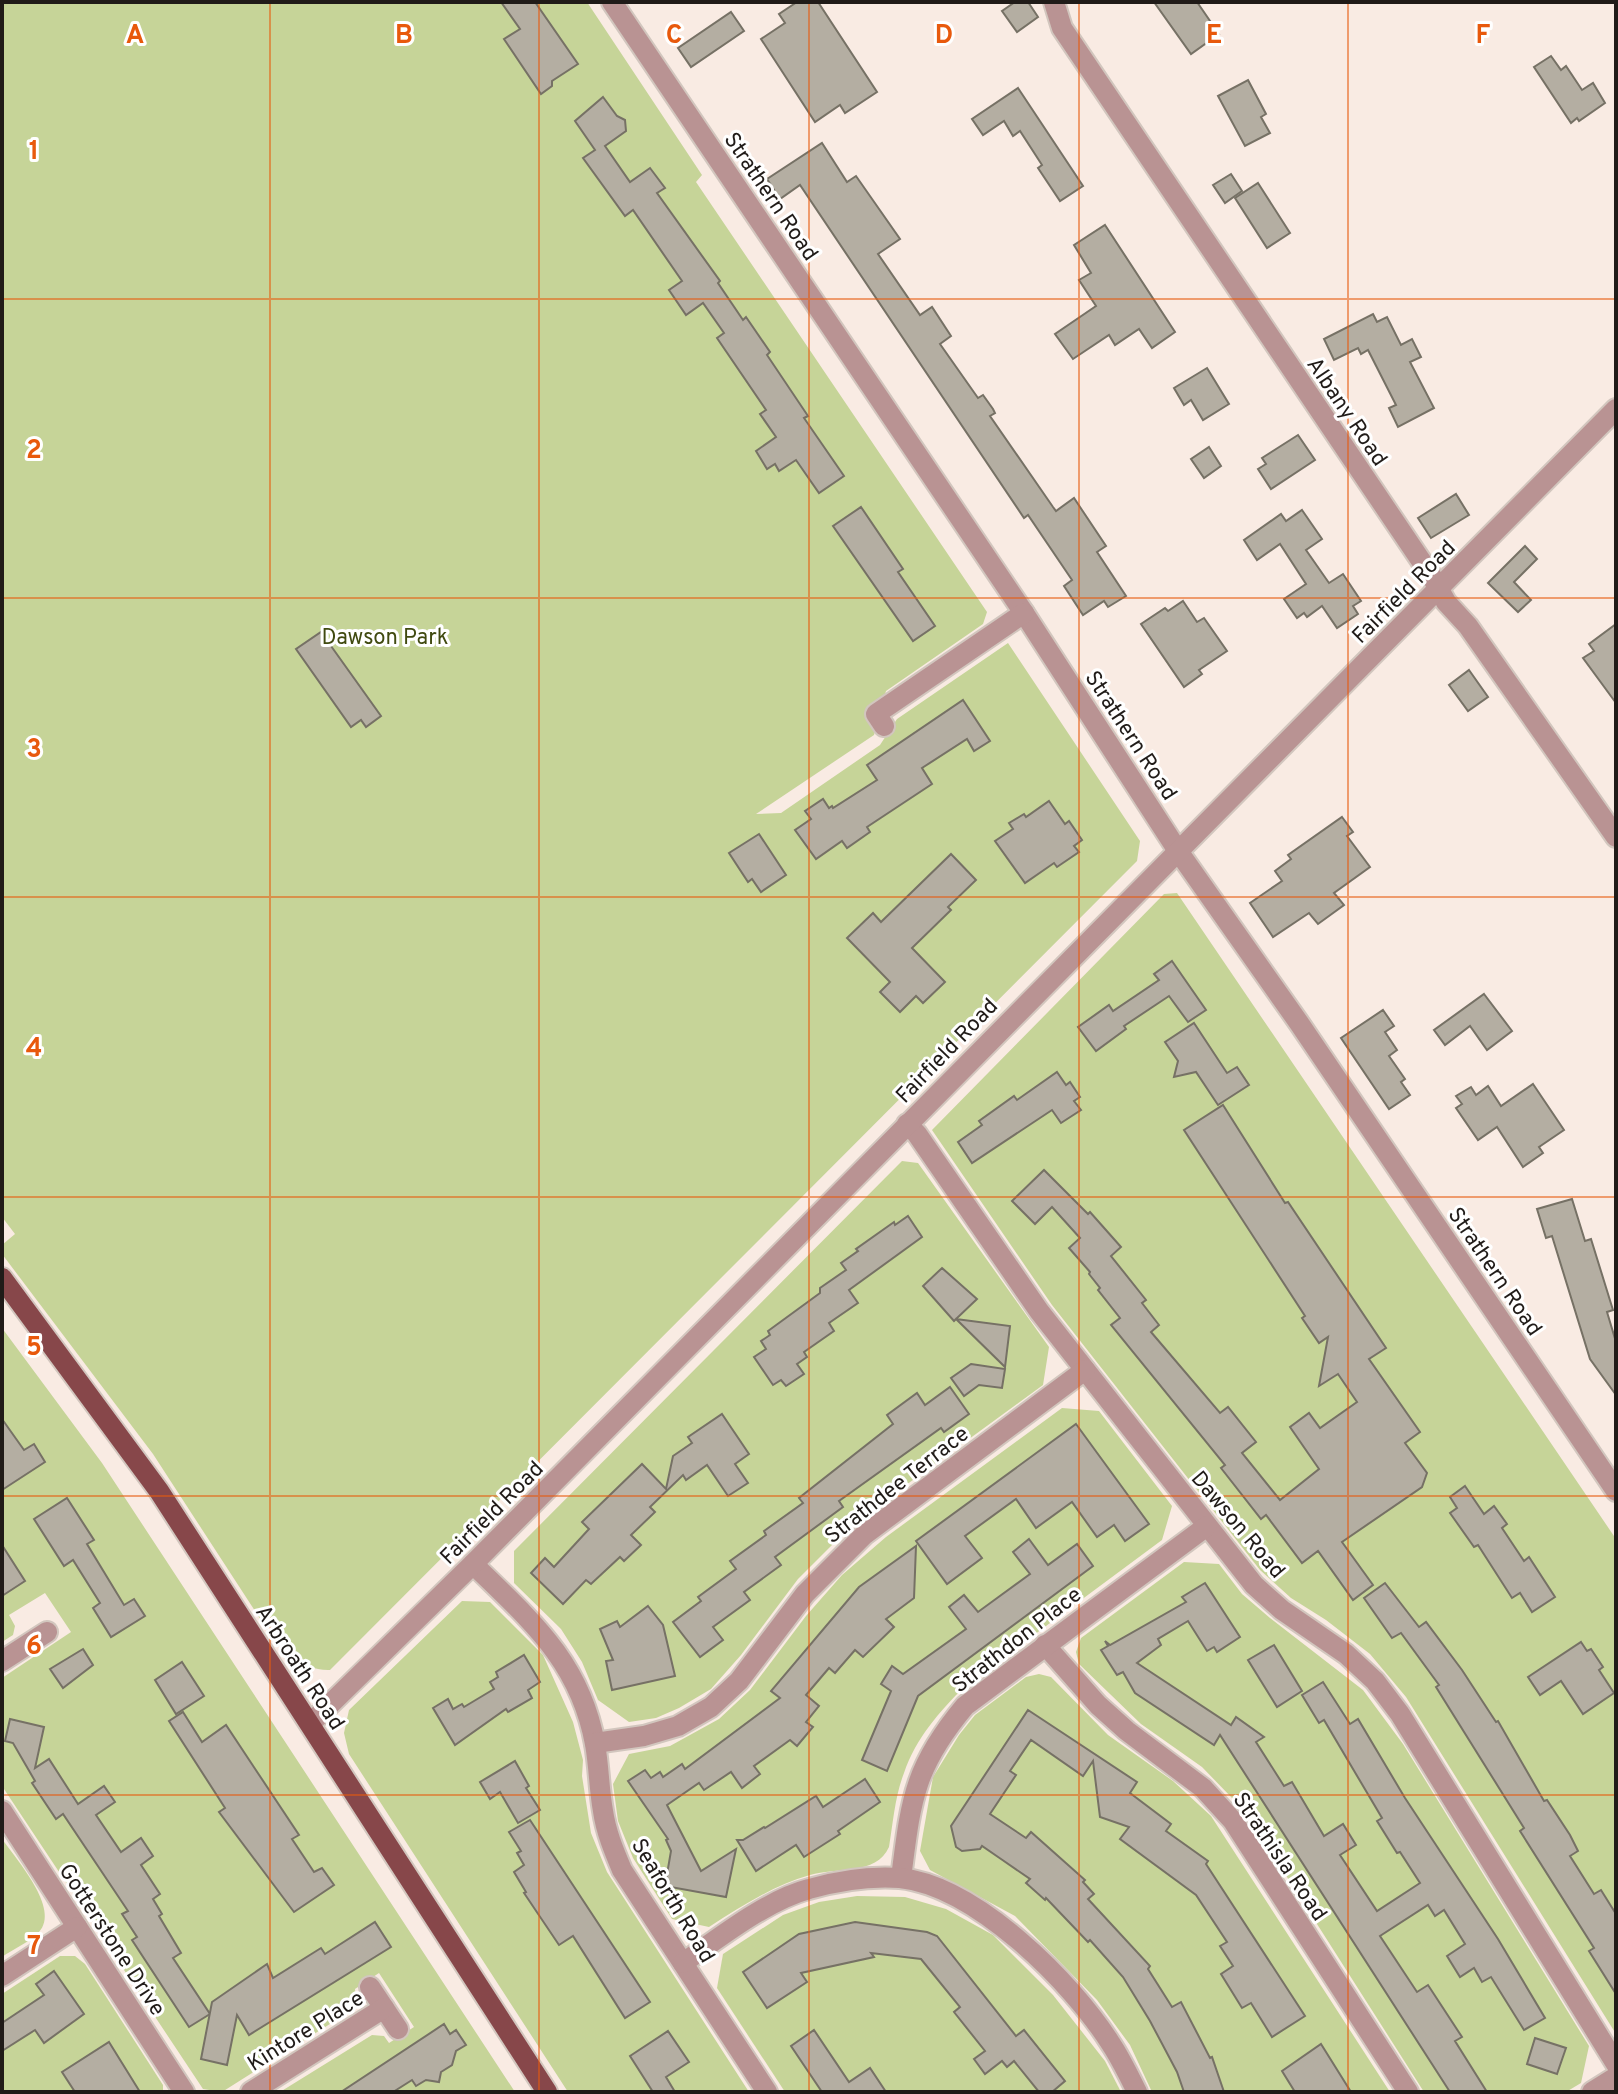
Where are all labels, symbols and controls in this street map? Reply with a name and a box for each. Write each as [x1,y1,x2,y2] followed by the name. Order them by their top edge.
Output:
[126,20,144,53] text: A
[395,20,413,53] text: B
[666,20,682,53] text: C
[935,20,953,53] text: D
[1206,20,1222,53] text: E
[1476,20,1491,53] text: F
[717,128,823,267] street label: Strathern Road
[29,136,39,169] text: 1
[1300,353,1392,472] street label: Albany Road
[26,435,42,468] text: 2
[1347,535,1462,650] street label: Fairfield Road
[322,625,448,652] park label: Dawson Park
[1078,666,1182,806] street label: Strathern Road
[26,734,42,767] text: 3
[891,994,1005,1110] street label: Fairfield Road
[26,1033,42,1066] text: 4
[1441,1203,1547,1342] street label: Strathern Road
[26,1332,42,1365] text: 5
[820,1421,975,1551] street label: Strathdee Terrace
[435,1456,550,1571] street label: Fairfield Road
[1184,1466,1290,1585] street label: Dawson Road
[947,1582,1088,1700] street label: Strathdon Place
[248,1601,349,1736] street label: Arbroath Road
[26,1631,42,1664] text: 6
[1226,1788,1332,1927] street label: Strathisla Road
[624,1834,720,1968] street label: Seaforth Road
[52,1859,170,2021] street label: Gotterstone Drive
[27,1931,41,1964] text: 7
[243,1986,369,2079] street label: Kintore Place

